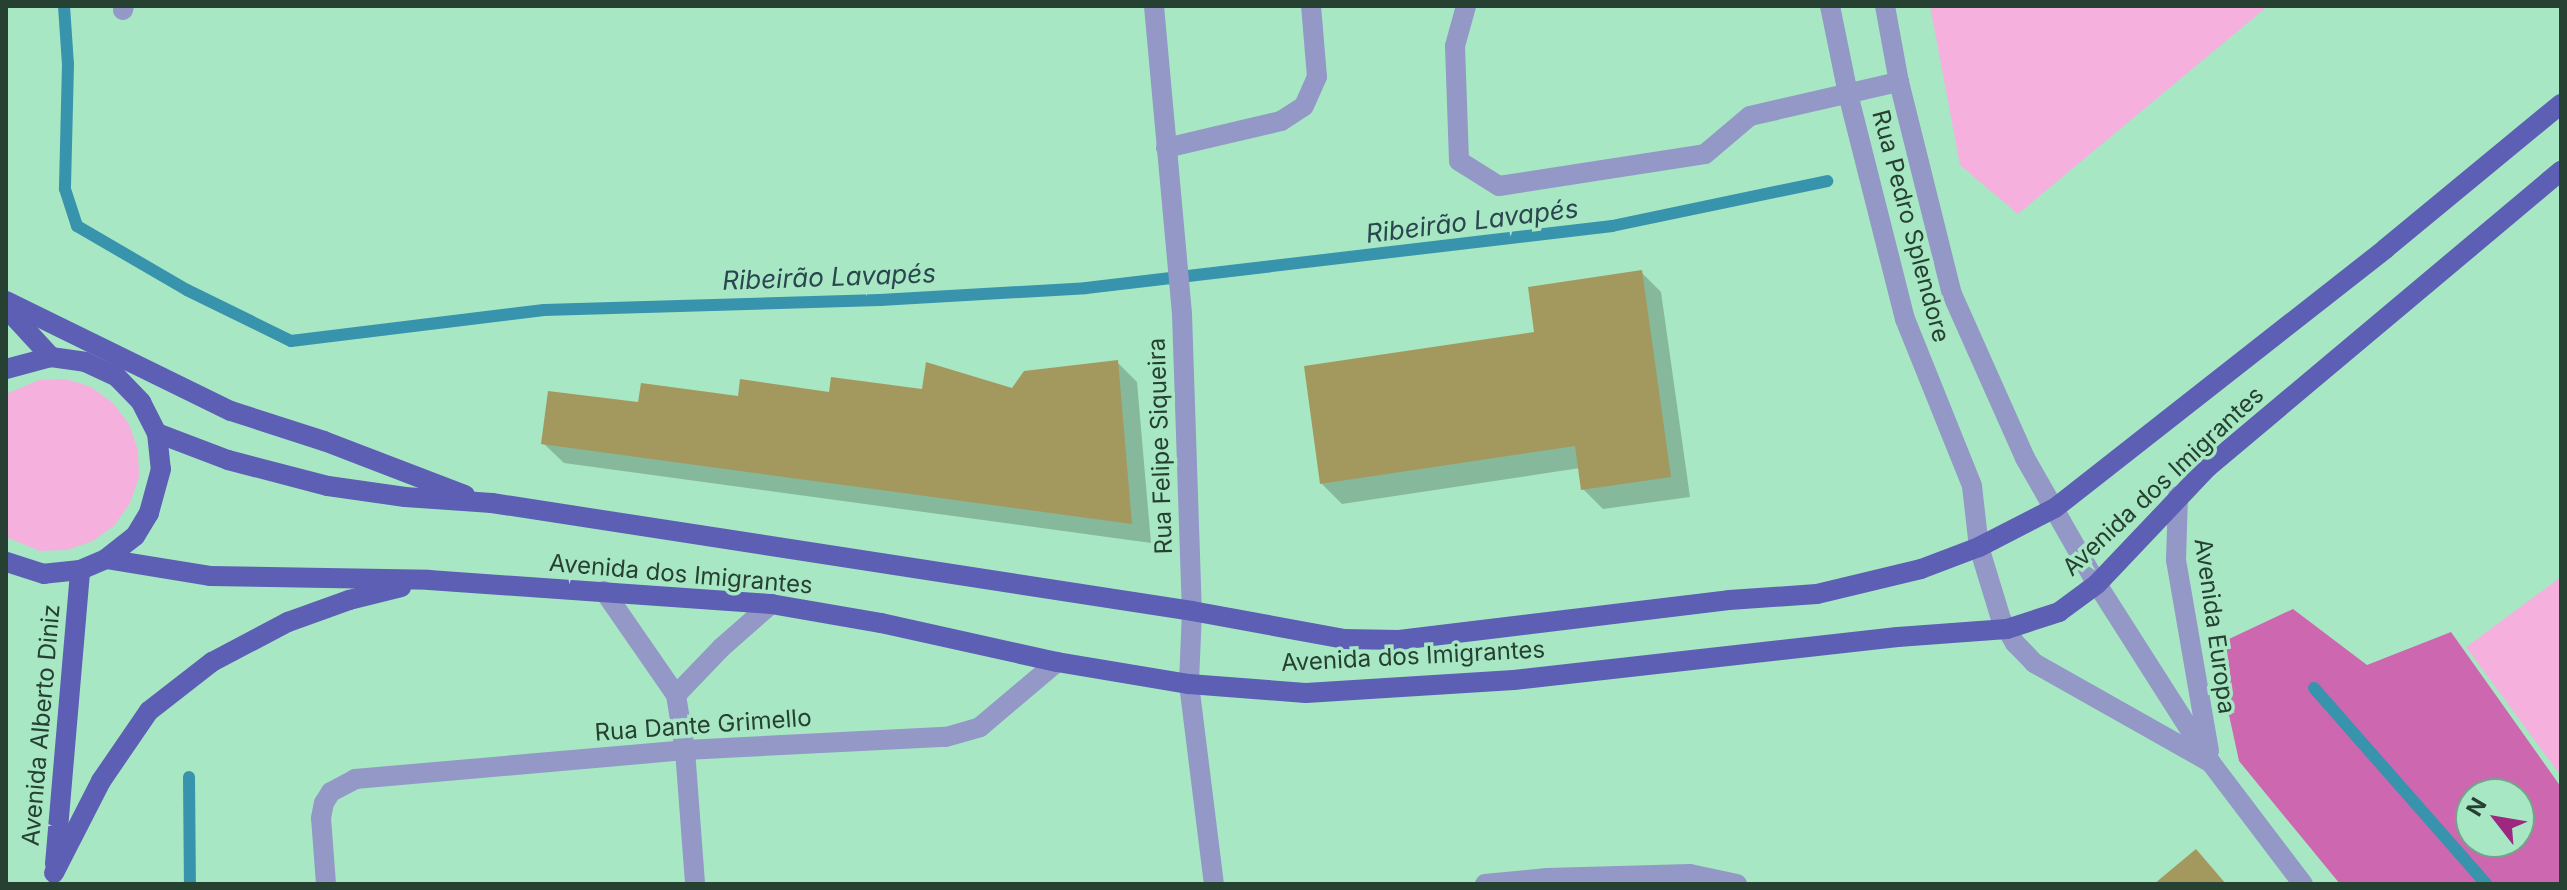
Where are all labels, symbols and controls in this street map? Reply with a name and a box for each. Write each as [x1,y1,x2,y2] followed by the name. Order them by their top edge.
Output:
[1866,107,1956,345] street label: Rua Pedro Splendore
[1364,192,1580,250] water label: Ribeirão Lavapés
[722,258,936,296] water label: Ribeirão Lavapés
[1142,337,1178,555] street label: Rua Felipe Siqueira
[2057,380,2269,582] street label: Avenida dos Imigrantes
[2188,536,2242,716] street label: Avenida Europa
[548,548,814,600] street label: Avenida dos Imigrantes
[16,603,66,847] street label: Avenida Alberto Diniz
[1280,635,1546,677] street label: Avenida dos Imigrantes
[594,703,812,747] street label: Rua Dante Grimello
[2455,778,2535,858] north arrow
[2461,793,2492,821] text: N

